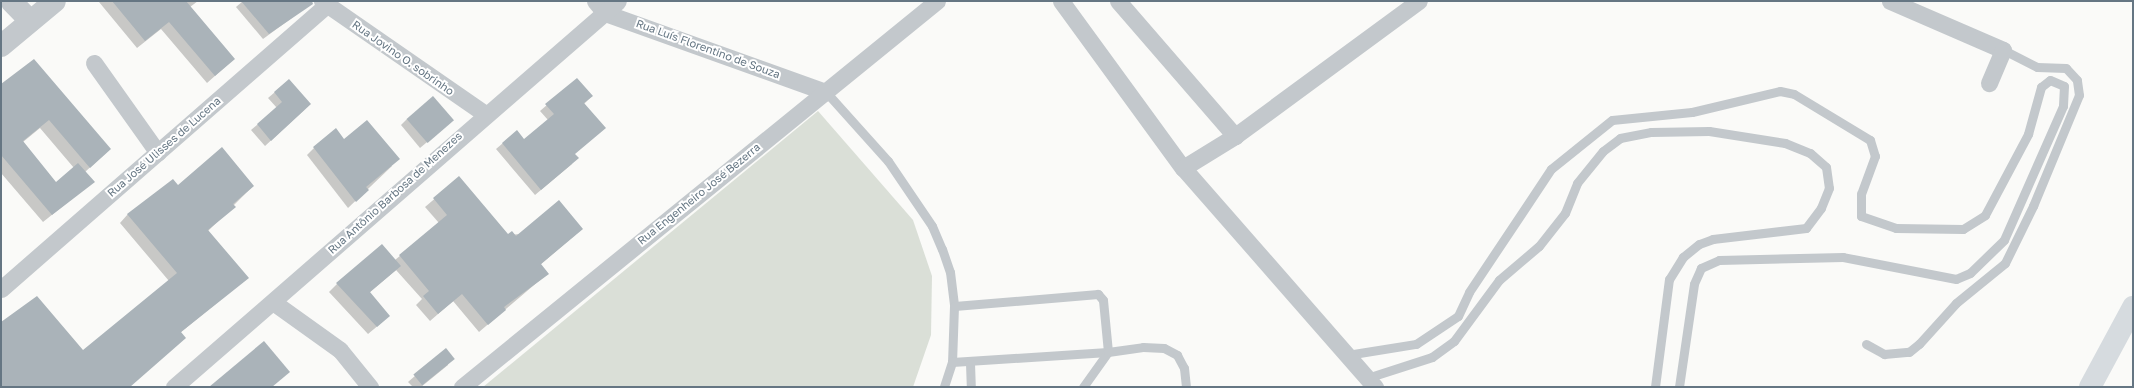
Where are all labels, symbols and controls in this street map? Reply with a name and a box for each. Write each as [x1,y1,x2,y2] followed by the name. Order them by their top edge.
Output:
[634,17,782,81] street label: Rua Luís Florentino de Souza
[350,18,456,98] street label: Rua Jovino O. sobrinho
[105,94,223,200] street label: Rua José Ulisses de Lucena
[325,129,465,257] street label: Rua Antônio Barbosa de Menezes
[635,140,763,248] street label: Rua Engenheiro José Bezerra

